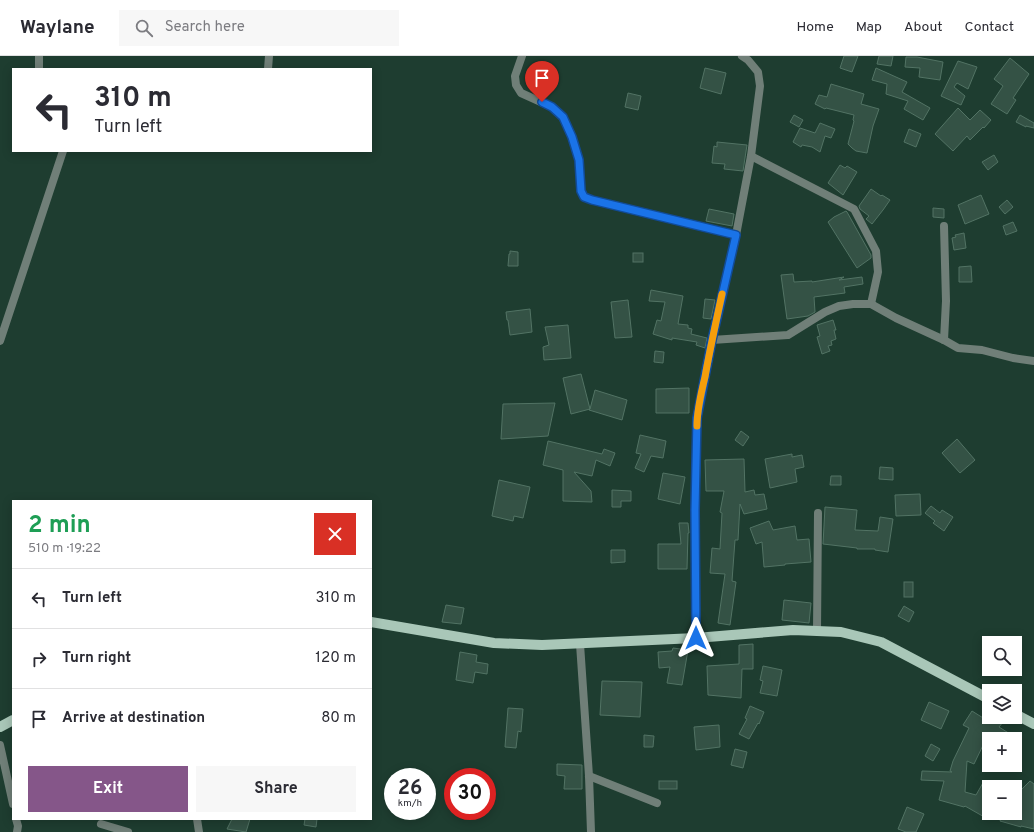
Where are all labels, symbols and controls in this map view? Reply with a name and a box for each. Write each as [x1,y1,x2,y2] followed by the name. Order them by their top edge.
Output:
[119,10,399,46] search box
[20,16,95,40] text: Waylane
[133,17,155,39] icon: search
[165,18,245,37] text: Search here
[797,19,834,36] text: Home
[856,19,882,36] text: Map
[904,19,943,36] text: About
[965,19,1014,36] text: Contact
[525,61,559,102] pin
[531,67,553,89] icon: arrive
[94,81,172,117] text: 310 m
[28,84,80,136] icon: left
[94,116,162,139] text: Turn left
[28,511,91,541] text: 2 min
[314,513,356,555] button: close
[28,541,101,557] text: 510 m · 19:22
[28,588,50,610] icon: left
[62,589,122,608] text: Turn left
[316,589,356,608] text: 310 m
[675,617,717,659] position arrow
[982,636,1022,820] map controls
[982,636,1022,676] button: search
[28,648,50,670] icon: right
[62,649,131,668] text: Turn right
[315,649,356,668] text: 120 m
[982,684,1022,724] button: layers
[28,708,50,730] icon: arrive
[62,709,205,728] text: Arrive at destination
[321,709,356,728] text: 80 m
[982,732,1022,772] button: +
[28,766,188,812] button: Exit
[196,766,356,812] button: Share
[444,768,496,820] speed limit sign: 30
[398,776,422,802] text: 26
[982,780,1022,820] button: −
[398,797,422,810] text: km/h

